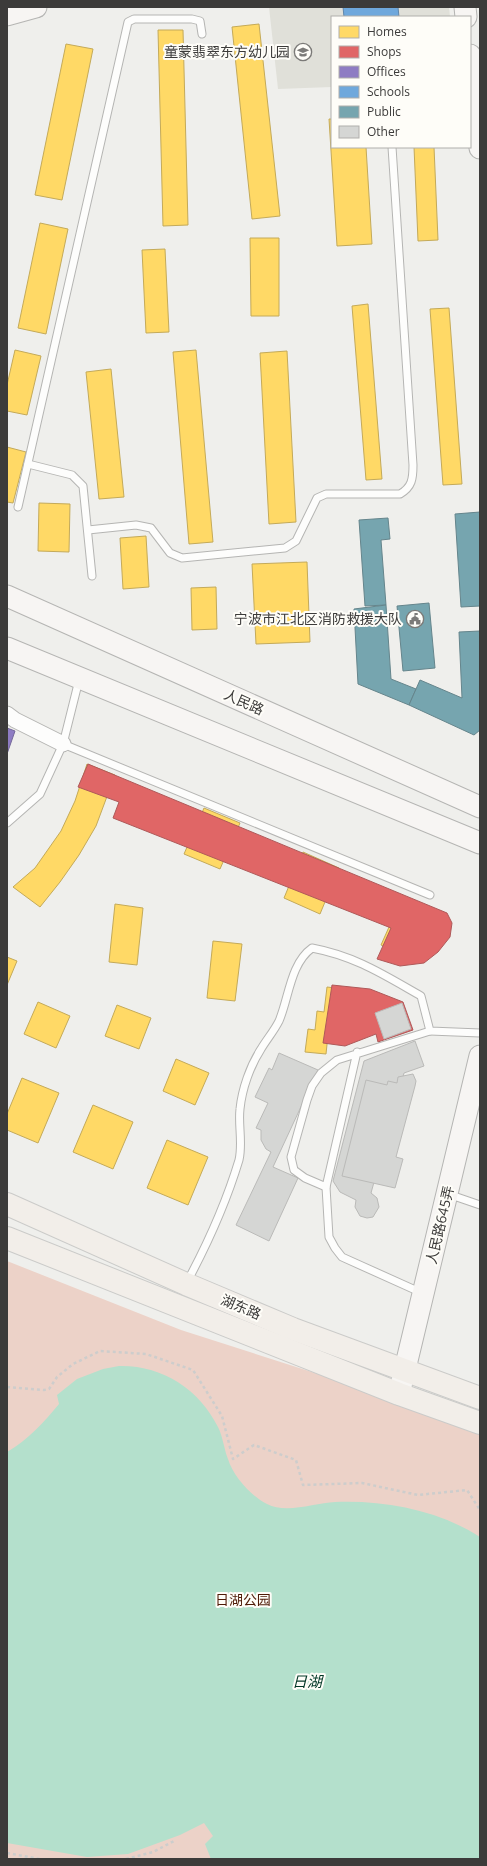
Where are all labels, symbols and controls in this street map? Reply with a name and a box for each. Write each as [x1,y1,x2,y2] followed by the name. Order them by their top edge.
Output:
[331,16,471,148] legend
[367,23,407,40] text: Homes
[164,42,290,61] place label: 童蒙翡翠东方幼儿园
[293,42,313,62] school or university icon: 童蒙翡翠东方幼儿园
[367,43,402,60] text: Shops
[367,63,406,80] text: Offices
[367,83,410,100] text: Schools
[367,103,401,120] text: Public
[367,123,400,140] text: Other
[234,609,402,628] place label: 宁波市江北区消防救援大队
[405,609,425,629] public building icon: 宁波市江北区消防救援大队
[221,684,267,719] street label: 人民路
[421,1184,458,1266] street label: 人民路645弄
[218,1290,264,1323] street label: 湖东路
[215,1590,271,1609] park label: 日湖公园
[292,1671,324,1691] water label: 日湖

